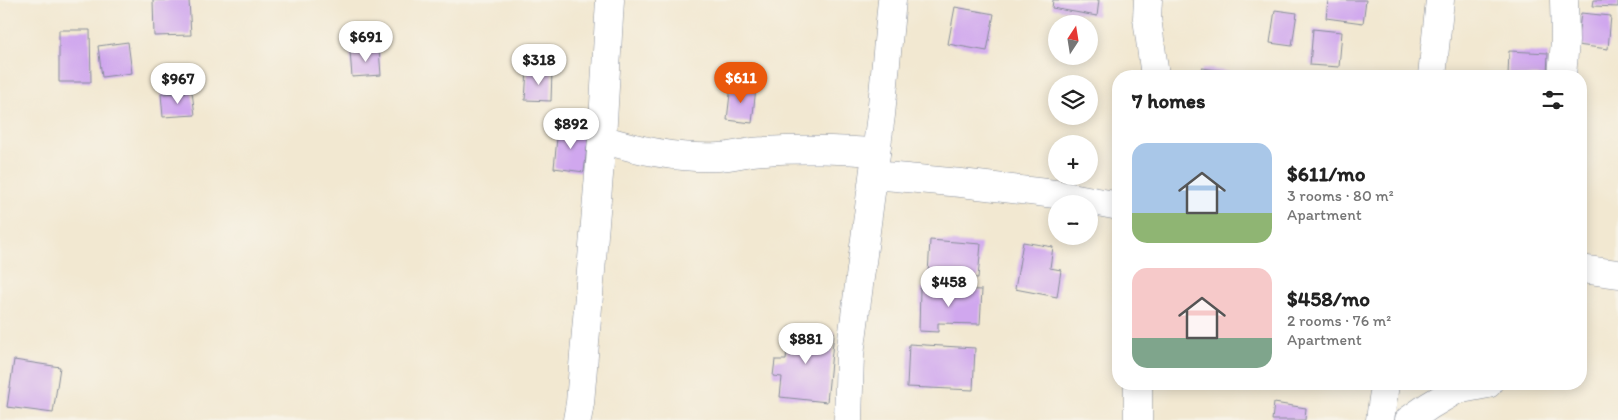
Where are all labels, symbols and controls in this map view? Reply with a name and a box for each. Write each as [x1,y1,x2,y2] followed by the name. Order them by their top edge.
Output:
[1048,15,1098,65] north arrow
[1048,15,1098,245] map controls
[336,20,396,63] pin: $691
[350,27,382,46] text: $691
[509,44,569,86] pin: $318
[522,50,556,69] text: $318
[148,62,208,105] pin: $967
[711,62,771,104] pin: $611
[725,68,757,87] text: $611
[162,69,194,88] text: $967
[1048,75,1098,125] button: layers
[1539,86,1567,114] icon: filters
[1132,88,1206,113] text: 7 homes
[541,108,601,150] pin: $892
[554,114,588,133] text: $892
[1048,135,1098,185] button: +
[1287,161,1365,186] text: $611/mo
[1172,163,1232,223] icon: home
[1287,186,1394,205] text: 3 rooms · 80 m²
[1048,195,1098,245] button: −
[1287,205,1362,224] text: Apartment
[919,266,979,308] pin: $458
[932,272,966,291] text: $458
[1287,286,1370,311] text: $458/mo
[1172,288,1232,348] icon: home
[1287,311,1391,330] text: 2 rooms · 76 m²
[776,322,836,365] pin: $881
[789,329,823,348] text: $881
[1287,330,1362,349] text: Apartment

